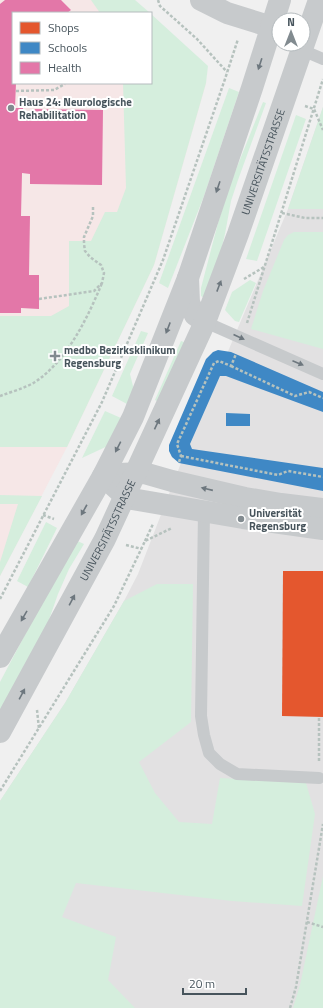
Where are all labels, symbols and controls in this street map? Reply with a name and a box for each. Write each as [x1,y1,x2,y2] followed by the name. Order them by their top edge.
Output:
[12,12,152,84] legend
[271,12,311,52] north arrow
[287,14,295,30] text: N
[48,18,80,37] text: Shops
[48,38,88,57] text: Schools
[48,58,82,77] text: Health
[257,58,263,70] one-way arrow
[19,94,132,123] place label: Haus 24: Neurologische Rehabilitation
[6,103,16,113] marker: Haus 24: Neurologische Rehabilitation
[237,107,289,217] street label: UNIVERSITÄTSSTRASSE
[215,182,221,194] one-way arrow
[216,279,222,291] one-way arrow
[165,322,171,334] one-way arrow
[233,334,245,341] one-way arrow
[64,342,176,371] place label: medbo Bezirksklinikum Regensburg
[49,350,61,362] marker: medbo Bezirksklinikum Regensburg
[292,360,304,366] one-way arrow
[154,419,160,430] one-way arrow
[114,441,121,453] one-way arrow
[76,477,139,584] street label: UNIVERSITÄTSSTRASSE
[201,486,214,492] one-way arrow
[80,504,87,516] one-way arrow
[249,505,306,534] place label: Universität Regensburg
[236,514,246,524] marker: Universität Regensburg
[69,594,75,606] one-way arrow
[20,610,27,622] one-way arrow
[18,688,25,700] one-way arrow
[183,970,246,996] scale bar
[189,974,215,993] text: 20 m

